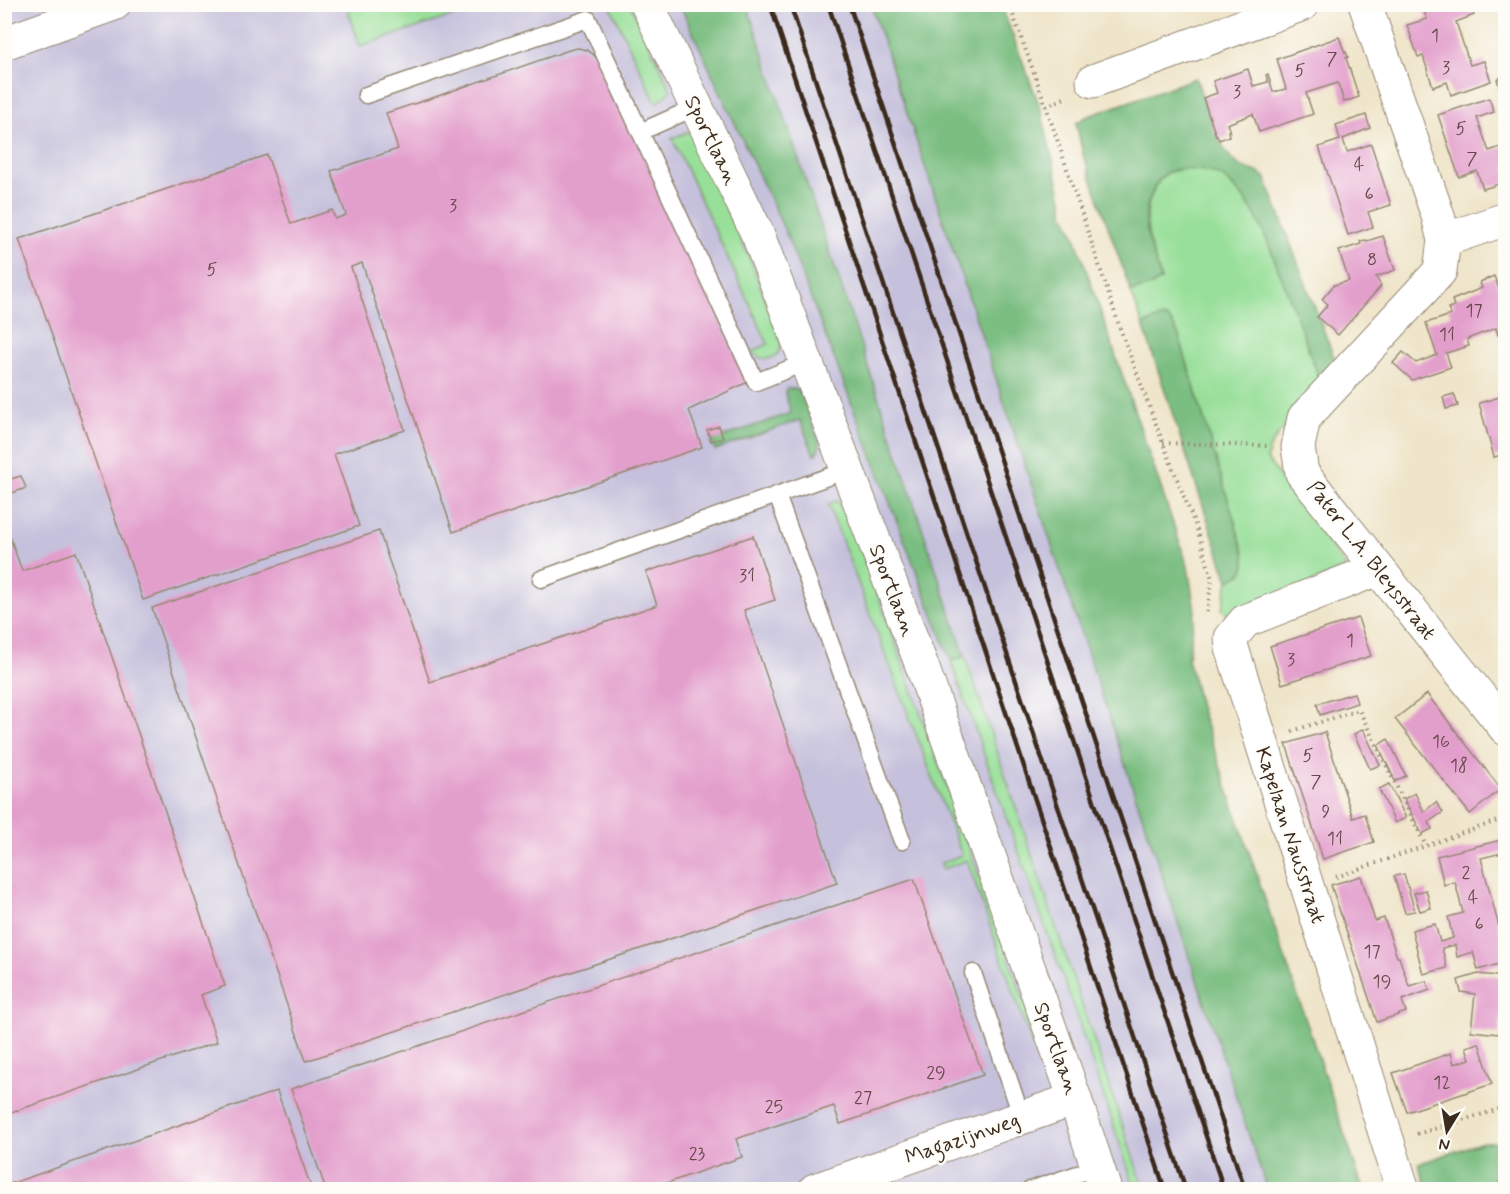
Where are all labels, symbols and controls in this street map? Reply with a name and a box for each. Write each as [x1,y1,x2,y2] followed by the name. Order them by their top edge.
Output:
[1431,24,1439,48] house number: 1
[1327,47,1338,71] house number: 7
[1442,56,1450,80] house number: 3
[1295,59,1306,83] house number: 5
[1233,80,1241,104] house number: 3
[677,91,745,190] street label: Sportlaan
[1456,117,1467,141] house number: 5
[1467,147,1478,171] house number: 7
[1354,153,1364,177] house number: 4
[1364,182,1374,206] house number: 6
[449,194,457,218] house number: 3
[1367,248,1377,272] house number: 8
[207,258,218,282] house number: 5
[1465,299,1483,323] house number: 17
[1439,323,1455,347] house number: 11
[1300,475,1442,646] street label: Pater L.A. Bleysstraat
[862,540,923,641] street label: Sportlaan
[739,564,755,588] house number: 31
[1346,629,1354,653] house number: 1
[1287,648,1295,672] house number: 3
[1432,730,1450,754] house number: 16
[1248,743,1332,927] street label: Kapelaan Nausstraat
[1303,744,1314,768] house number: 5
[1450,754,1468,778] house number: 18
[1311,770,1322,794] house number: 7
[1322,800,1331,824] house number: 9
[1327,827,1343,851] house number: 11
[1462,861,1471,885] house number: 2
[1468,886,1478,910] house number: 4
[1474,912,1484,936] house number: 6
[1363,940,1381,964] house number: 17
[1373,970,1391,994] house number: 19
[1026,998,1086,1099] street label: Sportlaan
[926,1061,946,1085] house number: 29
[1433,1071,1451,1095] house number: 12
[854,1086,872,1110] house number: 27
[765,1095,783,1119] house number: 25
[1417,1101,1477,1161] north arrow
[901,1106,1024,1174] street label: Magazijnweg
[1437,1133,1452,1156] text: N
[689,1142,706,1166] house number: 23

